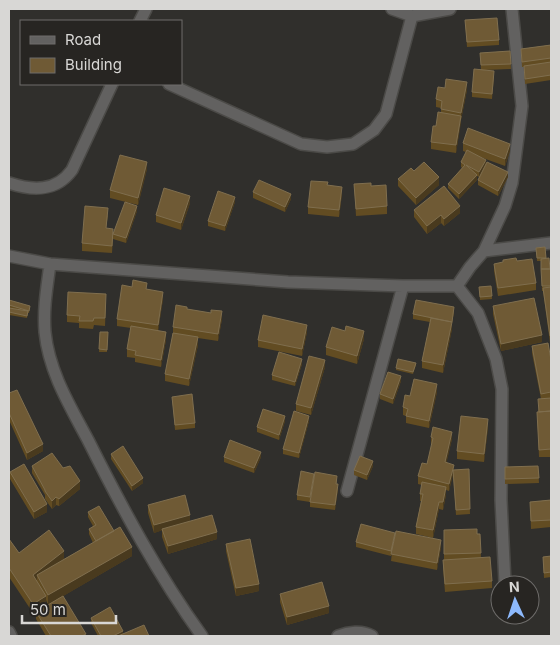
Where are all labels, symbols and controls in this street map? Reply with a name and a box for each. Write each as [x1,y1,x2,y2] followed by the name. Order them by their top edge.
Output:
[20,20,182,85] legend
[65,30,101,49] text: Road
[65,55,122,74] text: Building
[490,575,540,625] north arrow
[509,578,520,595] text: N
[22,592,116,624] scale bar
[30,600,66,619] text: 50 m

